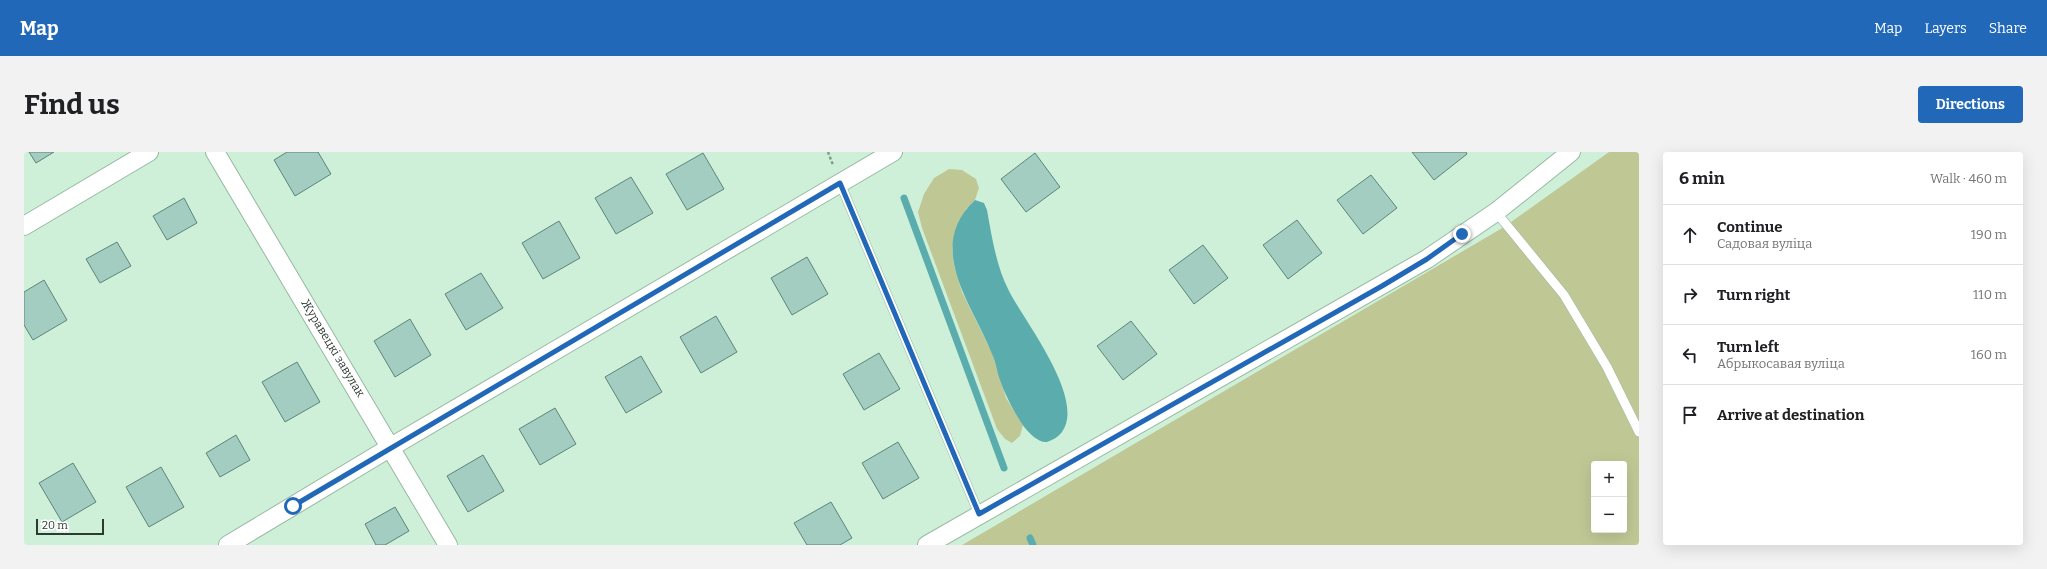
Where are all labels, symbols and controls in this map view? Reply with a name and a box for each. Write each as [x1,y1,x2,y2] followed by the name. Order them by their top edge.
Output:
[20,17,59,40] text: Map
[1874,20,1902,37] text: Map
[1924,20,1967,37] text: Layers
[1989,20,2027,37] text: Share
[1918,86,2023,123] button: Directions
[24,88,120,121] text: Find us
[1679,168,1725,189] text: 6 min
[1930,171,2007,186] text: Walk · 460 m
[1717,218,1783,236] text: Continue
[1679,224,1701,246] icon: ahead
[1453,225,1471,243] route end
[1971,227,2007,242] text: 190 m
[1717,236,1813,251] text: Садовая вуліца
[1679,284,1701,306] icon: right
[1717,286,1790,304] text: Turn right
[1973,287,2007,302] text: 110 m
[298,297,368,399] street label: Журавецкі завулак
[1717,338,1779,356] text: Turn left
[1679,344,1701,366] icon: left
[1971,347,2007,362] text: 160 m
[1717,356,1845,371] text: Абрыкосавая вуліца
[1679,404,1701,426] icon: arrive
[1717,406,1864,424] text: Arrive at destination
[1591,461,1627,533] map controls
[1591,461,1627,497] button: +
[284,497,302,515] route start
[1591,497,1627,533] button: −
[36,517,104,536] scale bar
[42,519,68,532] text: 20 m

